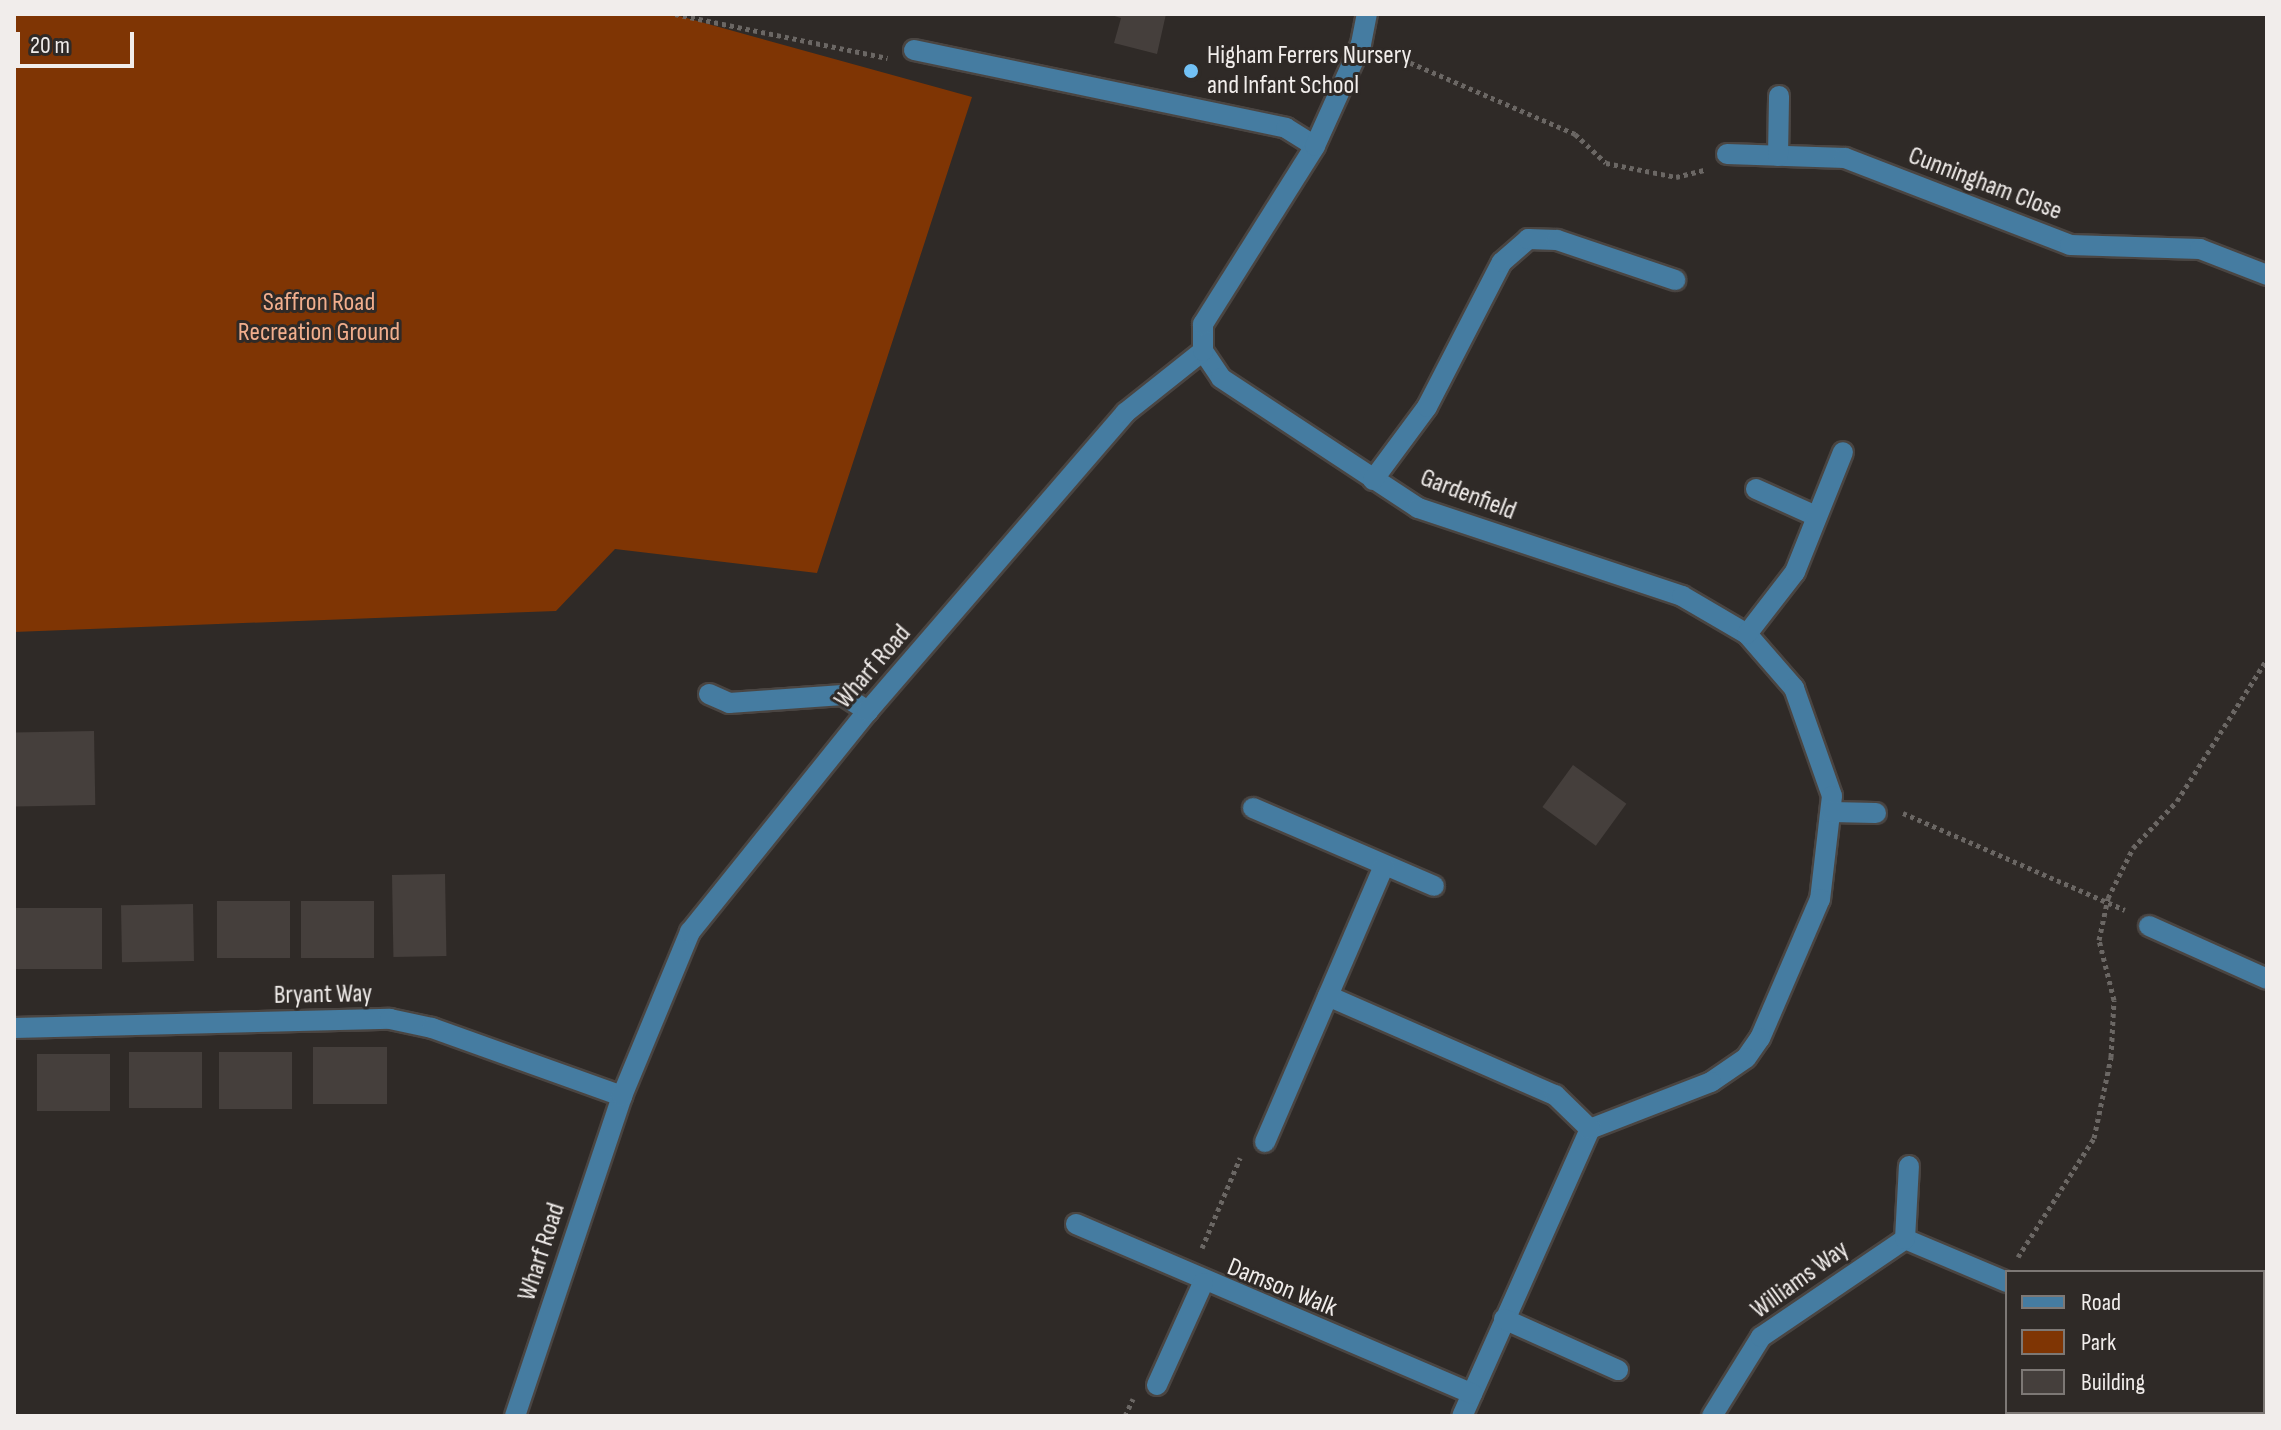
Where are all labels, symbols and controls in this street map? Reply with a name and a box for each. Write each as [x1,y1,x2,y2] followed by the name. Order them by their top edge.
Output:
[20,16,138,66] scale bar
[30,31,70,60] text: 20 m
[1207,40,1412,102] place label: Higham Ferrers Nursery and Infant School
[1182,62,1200,80] marker: Higham Ferrers Nursery and Infant School
[1904,140,2066,228] street label: Cunningham Close
[238,287,400,348] park label: Saffron Road Recreation Ground
[1416,463,1520,527] street label: Gardenfield
[828,619,918,715] street label: Wharf Road
[274,979,372,1011] street label: Bryant Way
[512,1199,572,1305] street label: Wharf Road
[1745,1234,1855,1326] street label: Williams Way
[1223,1252,1341,1324] street label: Damson Walk
[2005,1270,2265,1414] legend
[2081,1288,2121,1317] text: Road
[2081,1328,2116,1357] text: Park
[2081,1368,2145,1397] text: Building

